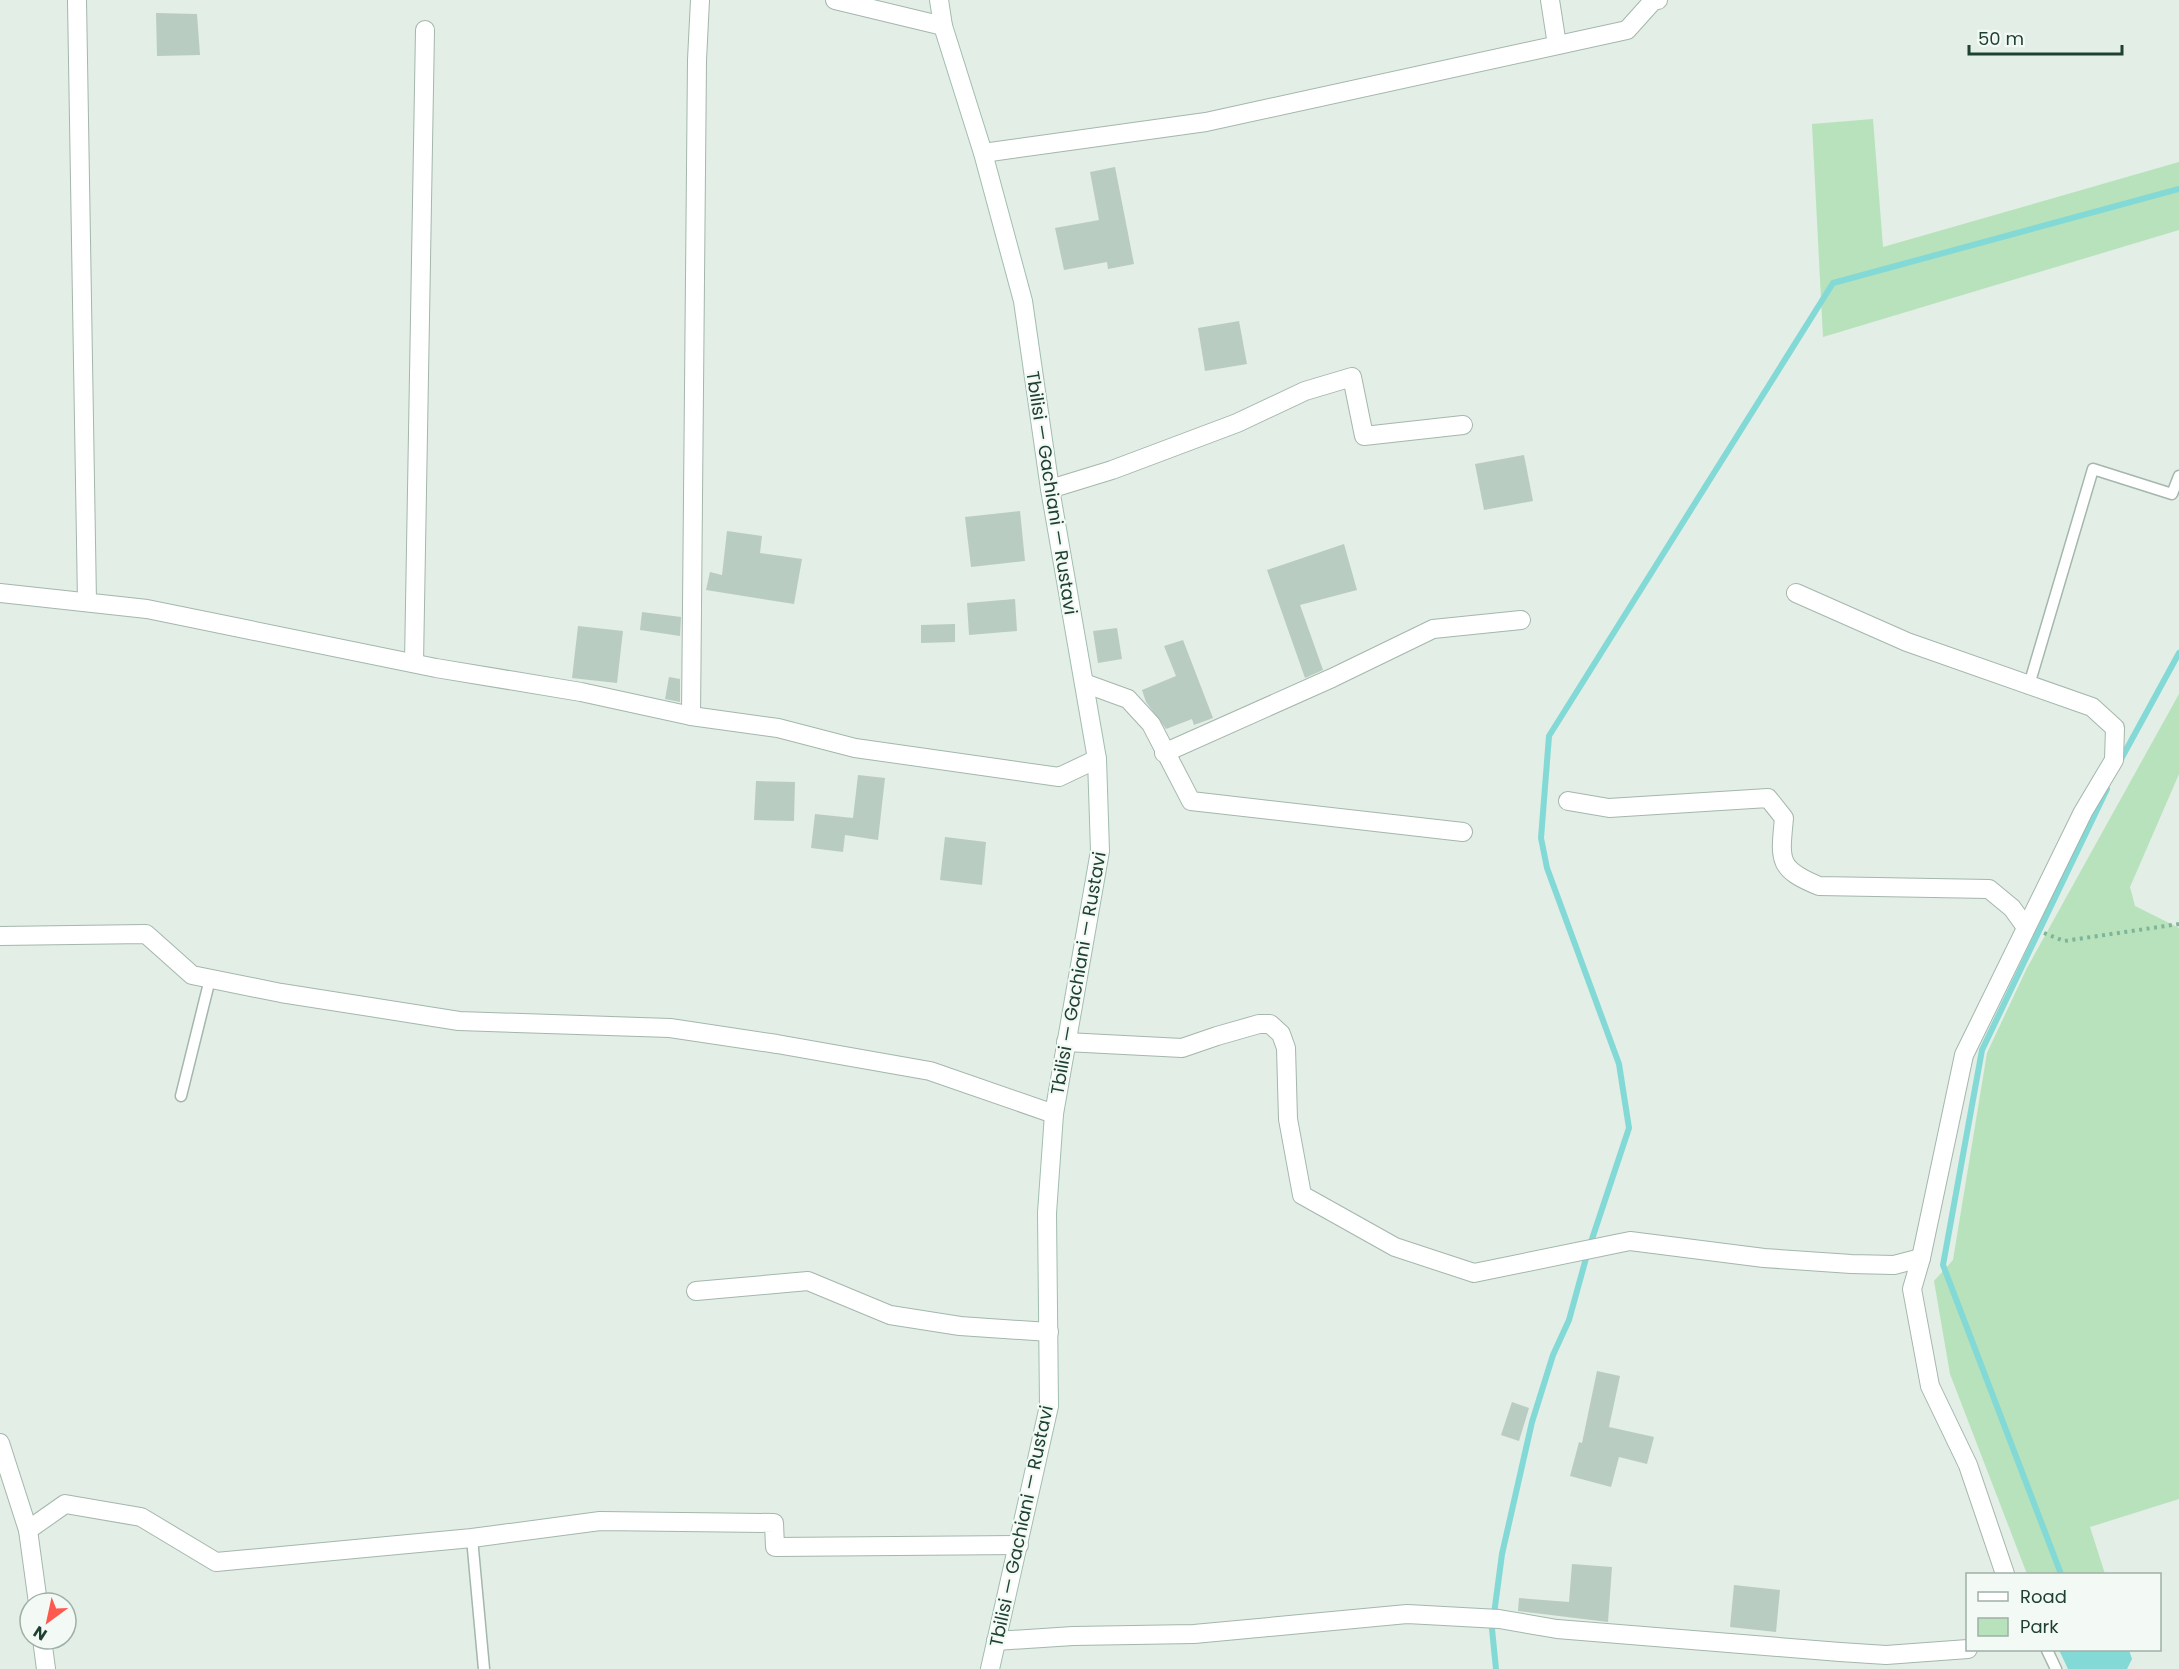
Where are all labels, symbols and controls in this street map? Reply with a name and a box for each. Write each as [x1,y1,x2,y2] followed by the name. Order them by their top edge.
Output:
[1969,18,2122,56] scale bar
[1978,26,2024,51] text: 50 m
[1020,369,1084,617] street label: Tbilisi — Gachiani — Rustavi
[1044,850,1112,1096] street label: Tbilisi — Gachiani — Rustavi
[983,1403,1059,1649] street label: Tbilisi — Gachiani — Rustavi
[1966,1573,2161,1651] legend
[2020,1584,2067,1609] text: Road
[18,1591,78,1651] north arrow
[2020,1614,2059,1639] text: Park
[29,1620,51,1646] text: N

